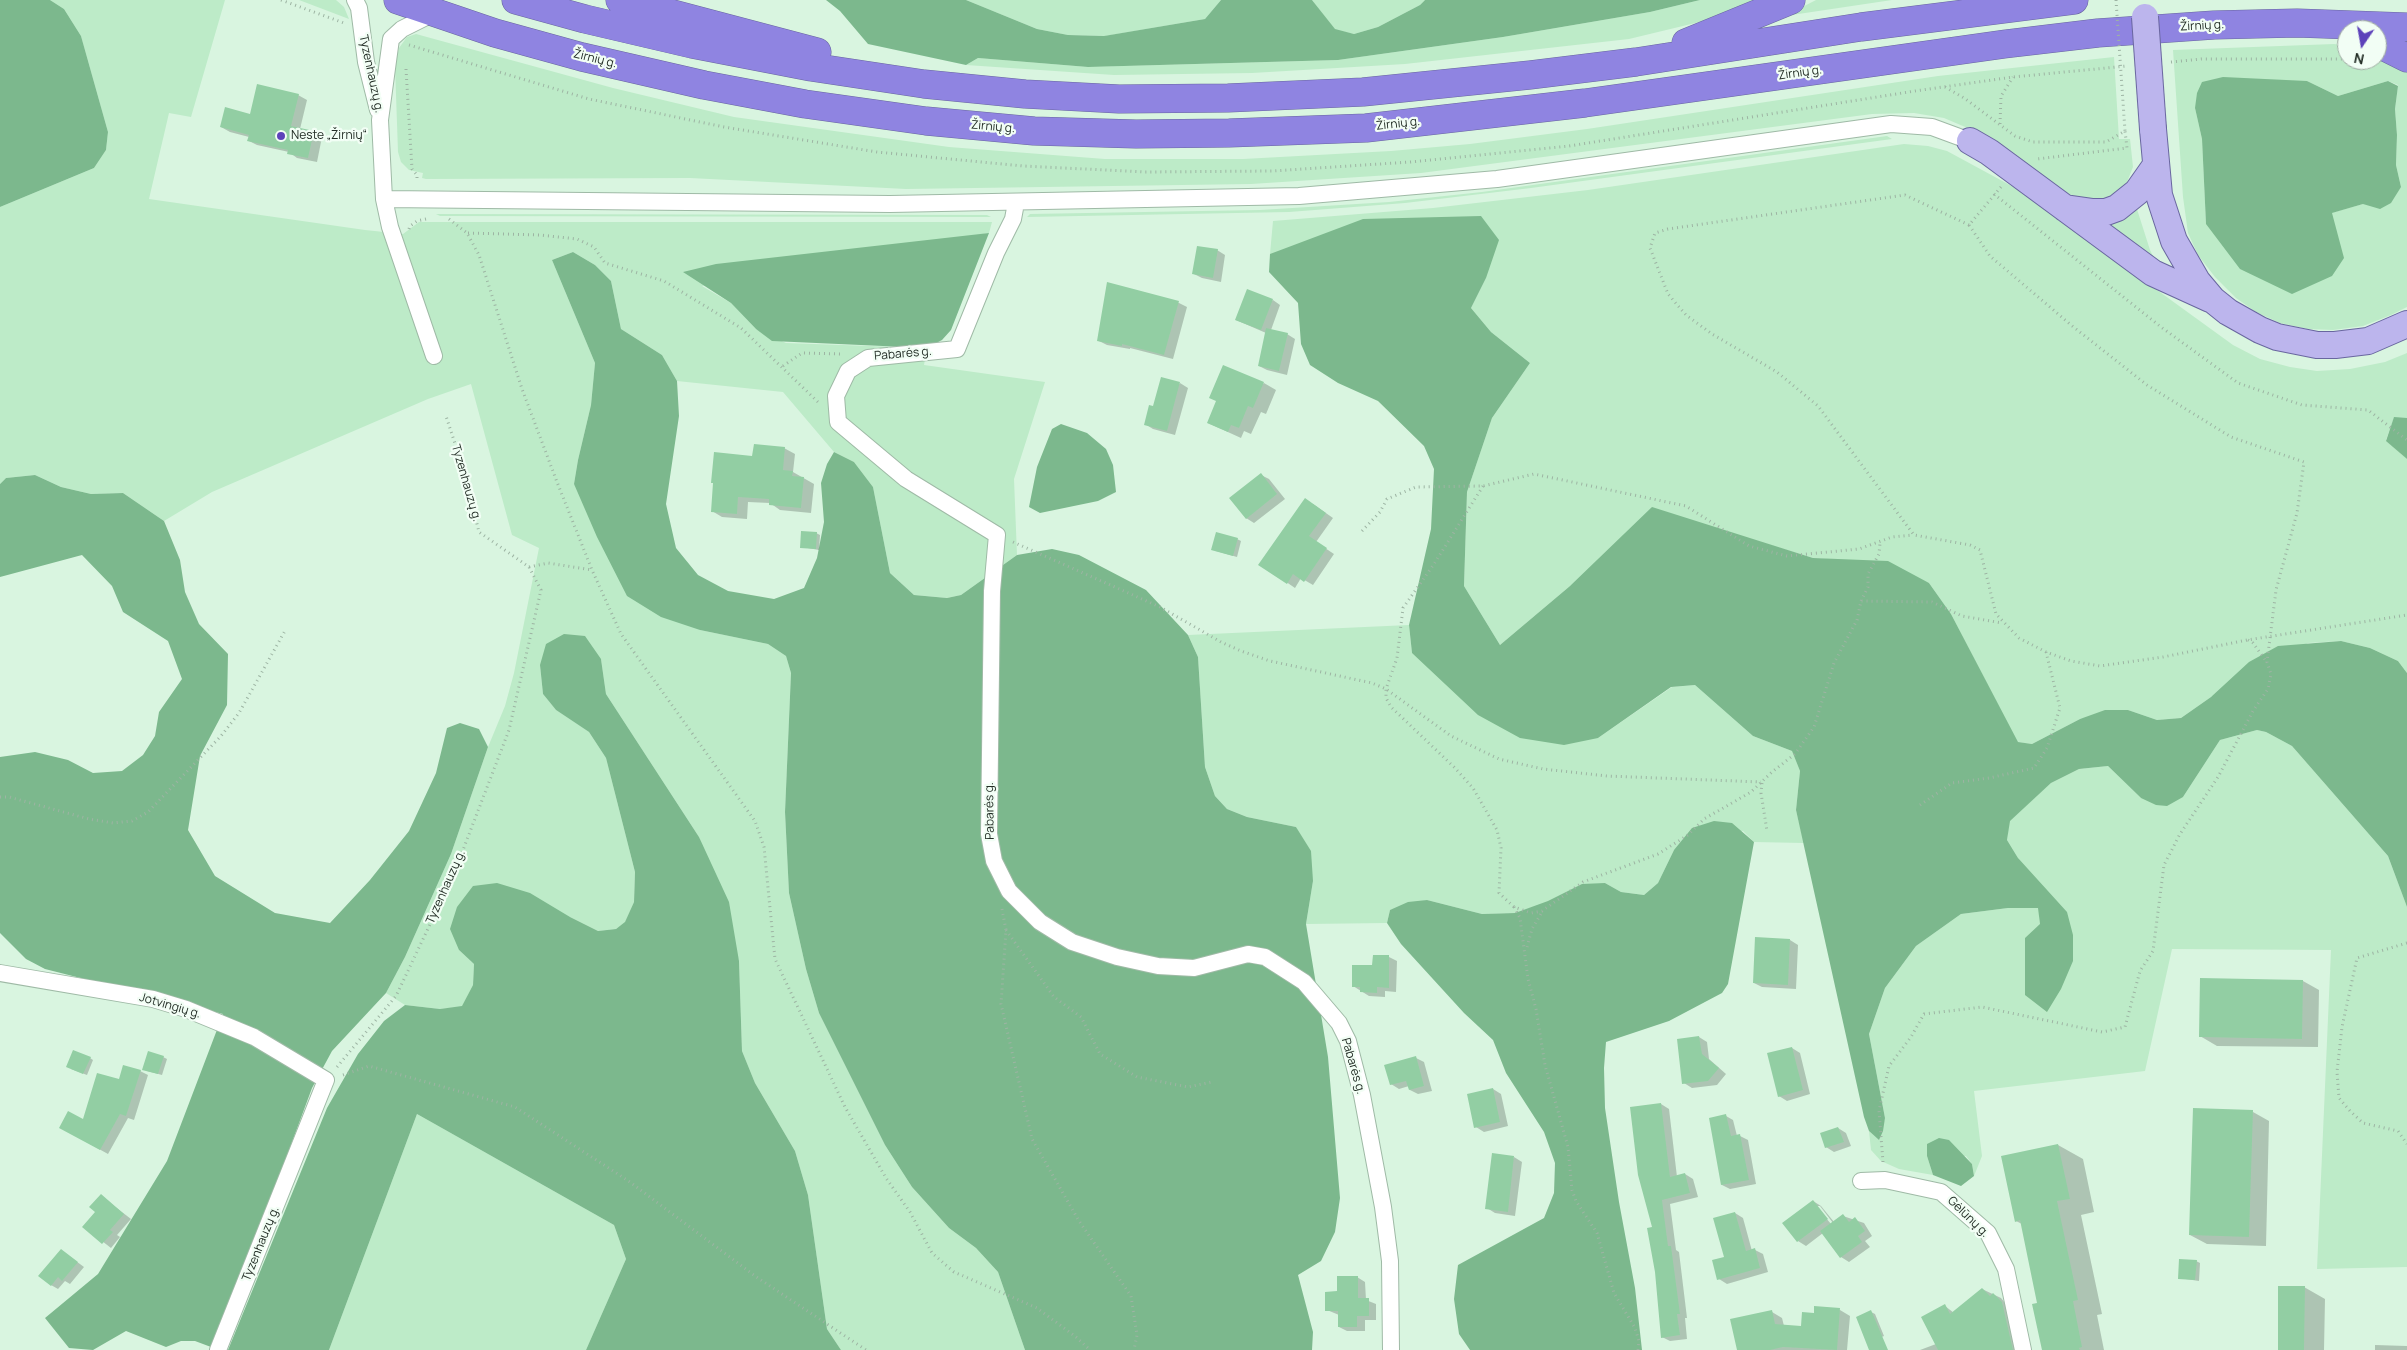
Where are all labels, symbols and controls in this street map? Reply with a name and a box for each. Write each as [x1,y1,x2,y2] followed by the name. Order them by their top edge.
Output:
[2180,18,2224,34] street label: Žirnių g.
[2337,20,2387,70] north arrow
[356,34,386,114] street label: Tyzenhauzų g.
[572,47,618,71] street label: Žirnių g.
[2352,49,2366,70] text: N
[1777,63,1823,83] street label: Žirnių g.
[1375,115,1421,133] street label: Žirnių g.
[970,118,1016,136] street label: Žirnių g.
[291,129,367,143] place label: Neste „Žirnių“
[275,130,287,142] marker: Neste „Žirnių“
[874,344,932,364] street label: Pabarės g.
[448,443,484,523] street label: Tyzenhauzų g.
[982,782,998,840] street label: Pabarės g.
[423,848,469,926] street label: Tyzenhauzų g.
[138,990,202,1022] street label: Jotvingių g.
[1338,1036,1368,1096] street label: Pabarės g.
[1944,1194,1992,1240] street label: Gėlūnų g.
[239,1204,283,1284] street label: Tyzenhauzų g.

